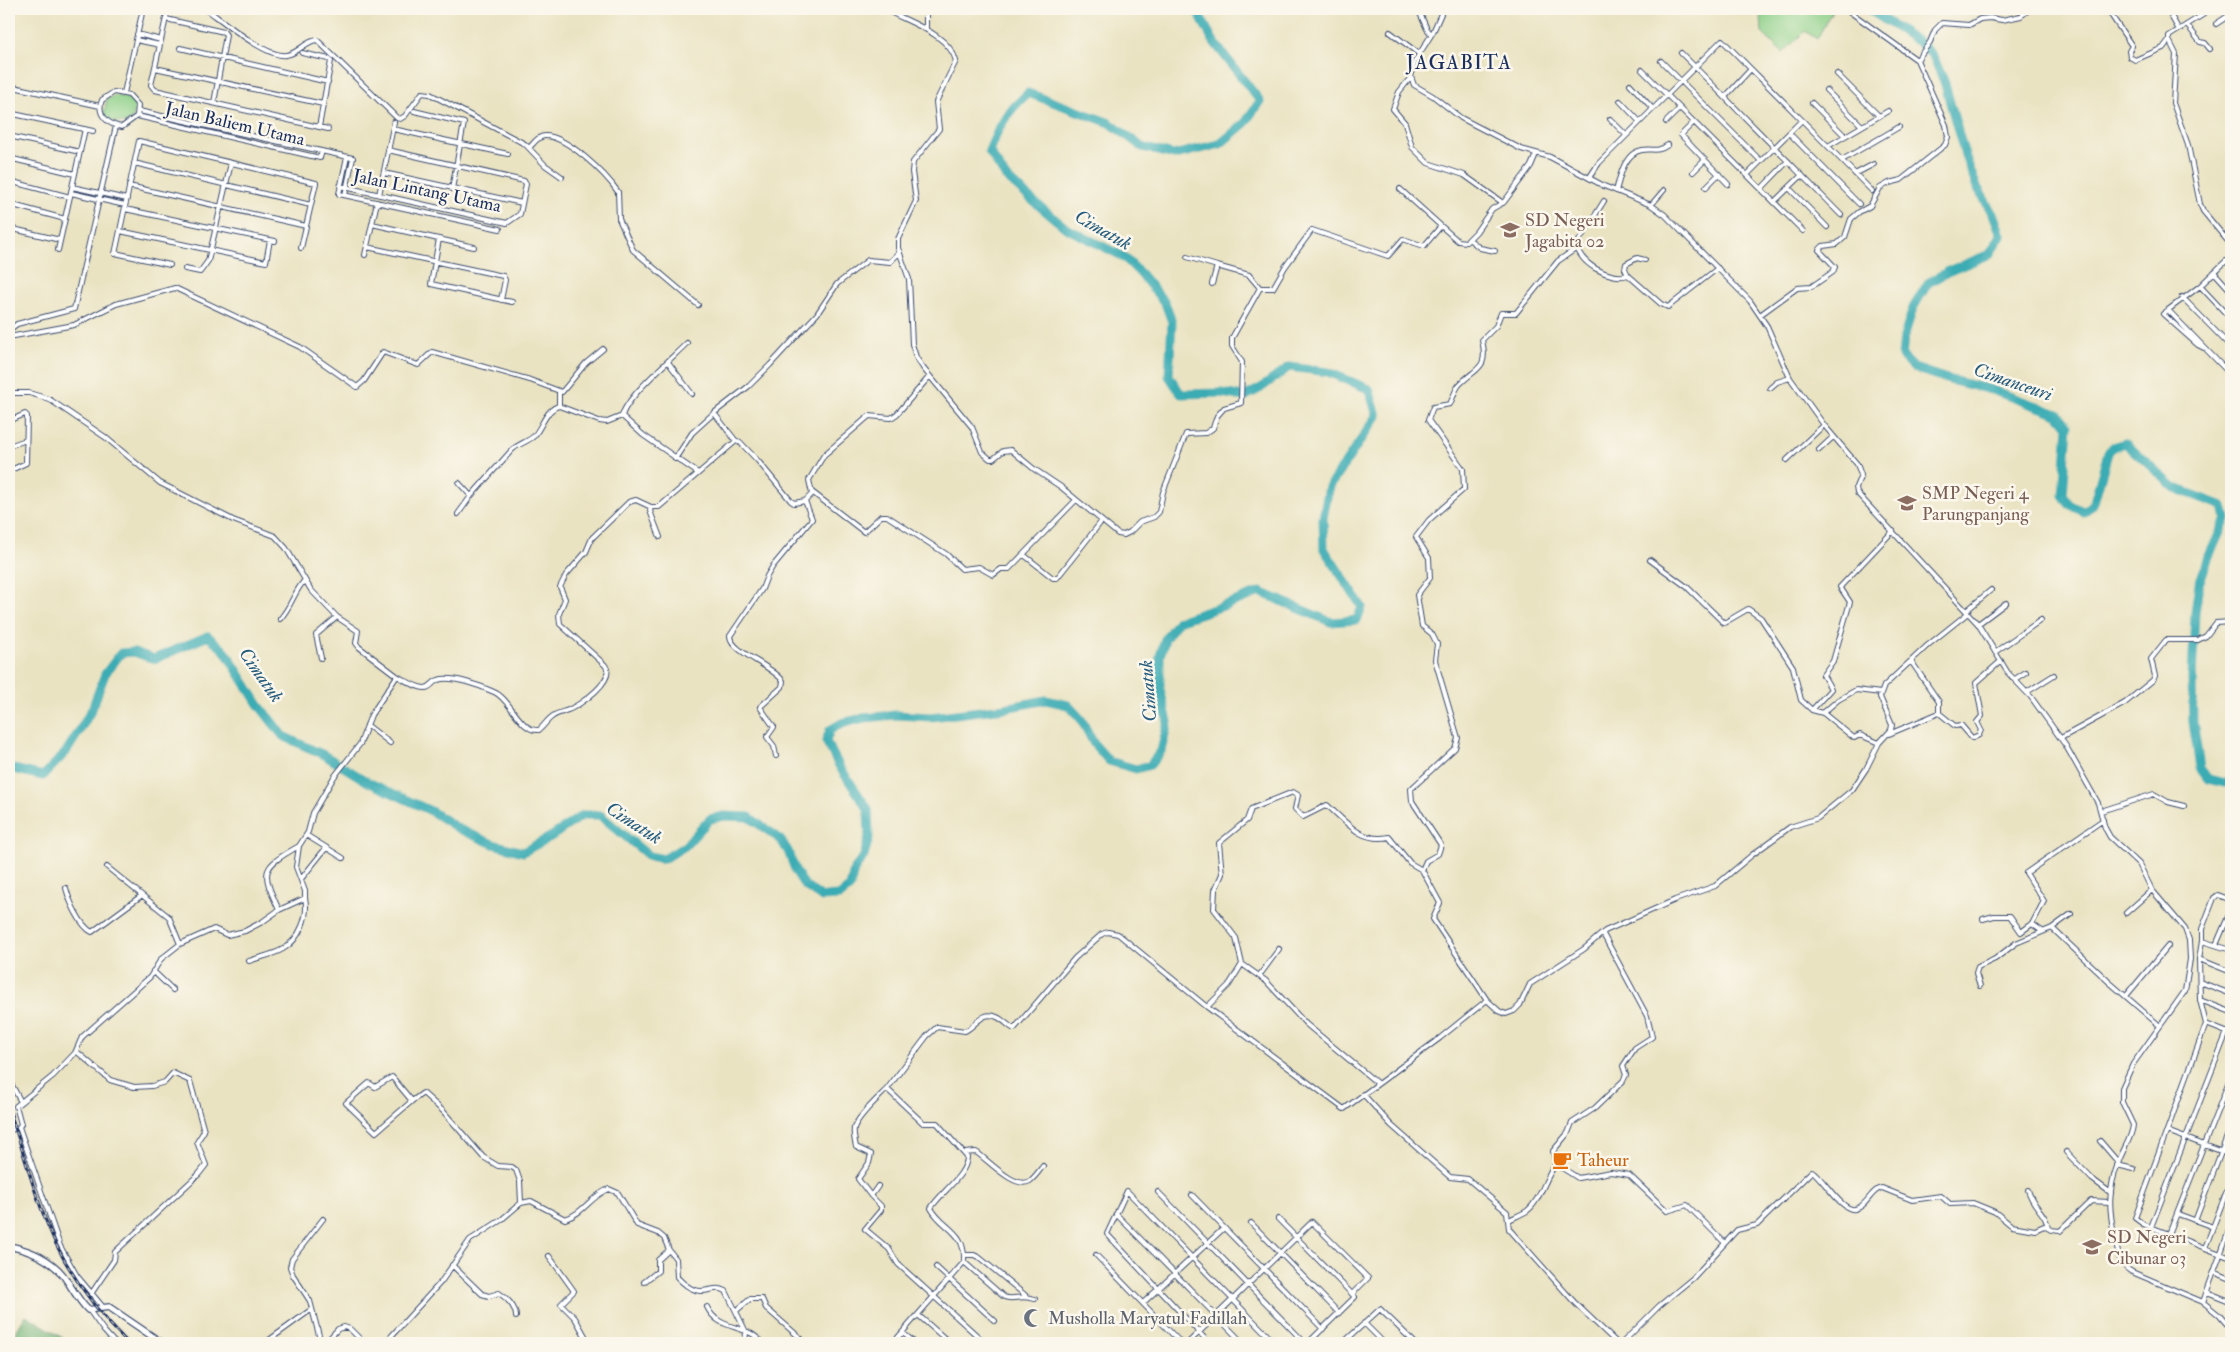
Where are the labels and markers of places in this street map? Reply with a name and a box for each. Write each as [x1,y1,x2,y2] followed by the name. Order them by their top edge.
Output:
[1524,209,1605,253] place label: SD Negeri Jagabita 02
[1499,219,1521,241] school or university icon: SD Negeri Jagabita 02
[1922,482,2030,526] place label: SMP Negeri 4 Parungpanjang
[1896,492,1918,514] school or university icon: SMP Negeri 4 Parungpanjang
[1551,1149,1573,1171] cafe icon: Taheur
[1577,1149,1629,1172] place label: Taheur
[2107,1226,2187,1270] place label: SD Negeri Cibunar 03
[2081,1236,2103,1258] school or university icon: SD Negeri Cibunar 03
[1022,1307,1044,1329] mosque icon: Musholla Maryatul Fadillah
[1048,1307,1248,1330] place label: Musholla Maryatul Fadillah

